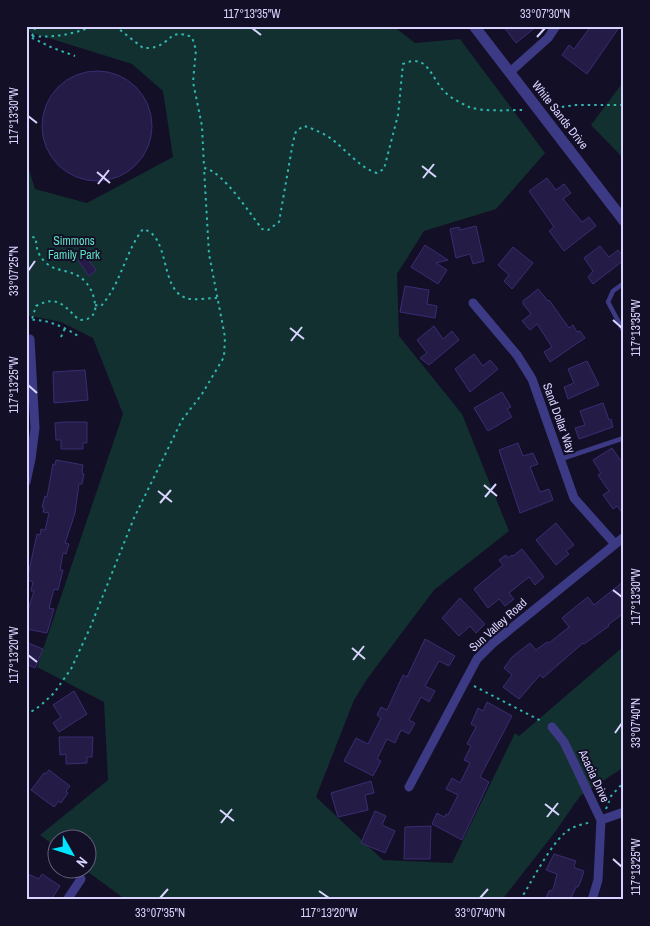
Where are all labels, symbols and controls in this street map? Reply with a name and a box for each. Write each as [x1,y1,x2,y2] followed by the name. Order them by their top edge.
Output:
[223,6,281,22] text: 117°13'35"W
[520,6,570,22] text: 33°07'30"N
[528,78,592,152] street label: White Sands Drive
[6,87,22,145] text: 117°13'30"W
[48,233,100,263] park label: Simmons Family Park
[6,246,22,296] text: 33°07'25"N
[628,299,644,357] text: 117°13'35"W
[6,356,22,414] text: 117°13'25"W
[539,381,579,455] street label: Sand Dollar Way
[628,568,644,626] text: 117°13'30"W
[466,595,530,655] street label: Sun Valley Road
[6,626,22,684] text: 117°13'20"W
[628,698,644,748] text: 33°07'40"N
[574,746,613,805] street label: Acacia Drive
[48,828,98,878] north arrow
[628,838,644,896] text: 117°13'25"W
[72,853,92,871] text: N
[135,905,185,921] text: 33°07'35"N
[300,905,358,921] text: 117°13'20"W
[455,905,505,921] text: 33°07'40"N

